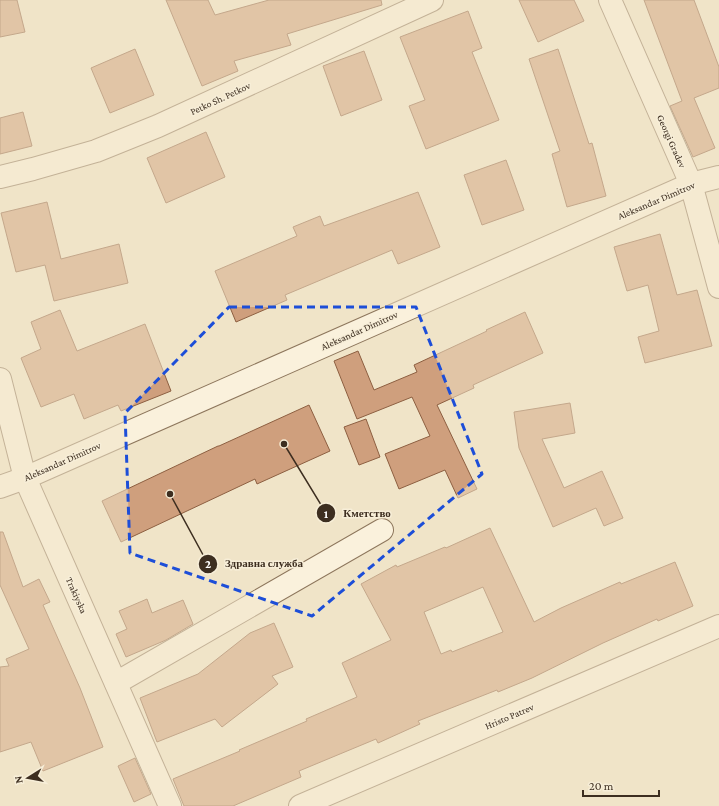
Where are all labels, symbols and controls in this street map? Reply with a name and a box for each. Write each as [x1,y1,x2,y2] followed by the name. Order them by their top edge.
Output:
[188,80,252,117] street label: Petko Sh. Petkov
[655,113,688,170] street label: Georgi Gradev
[616,179,697,222] street label: Aleksandar Dimitrov
[319,308,400,352] street label: Aleksandar Dimitrov
[22,439,103,483] street label: Aleksandar Dimitrov
[316,502,399,525] callout: Кметство
[324,507,329,521] text: 1
[343,507,391,519] text: Кметство
[198,552,311,575] callout: Здравна служба
[205,557,211,571] text: 2
[225,557,303,569] text: Здравна служба
[64,575,90,615] street label: Trakiyska
[483,701,536,732] street label: Hristo Patrev
[8,758,48,798] north arrow
[583,772,659,798] scale bar
[11,775,25,785] text: N
[589,779,614,793] text: 20 m

